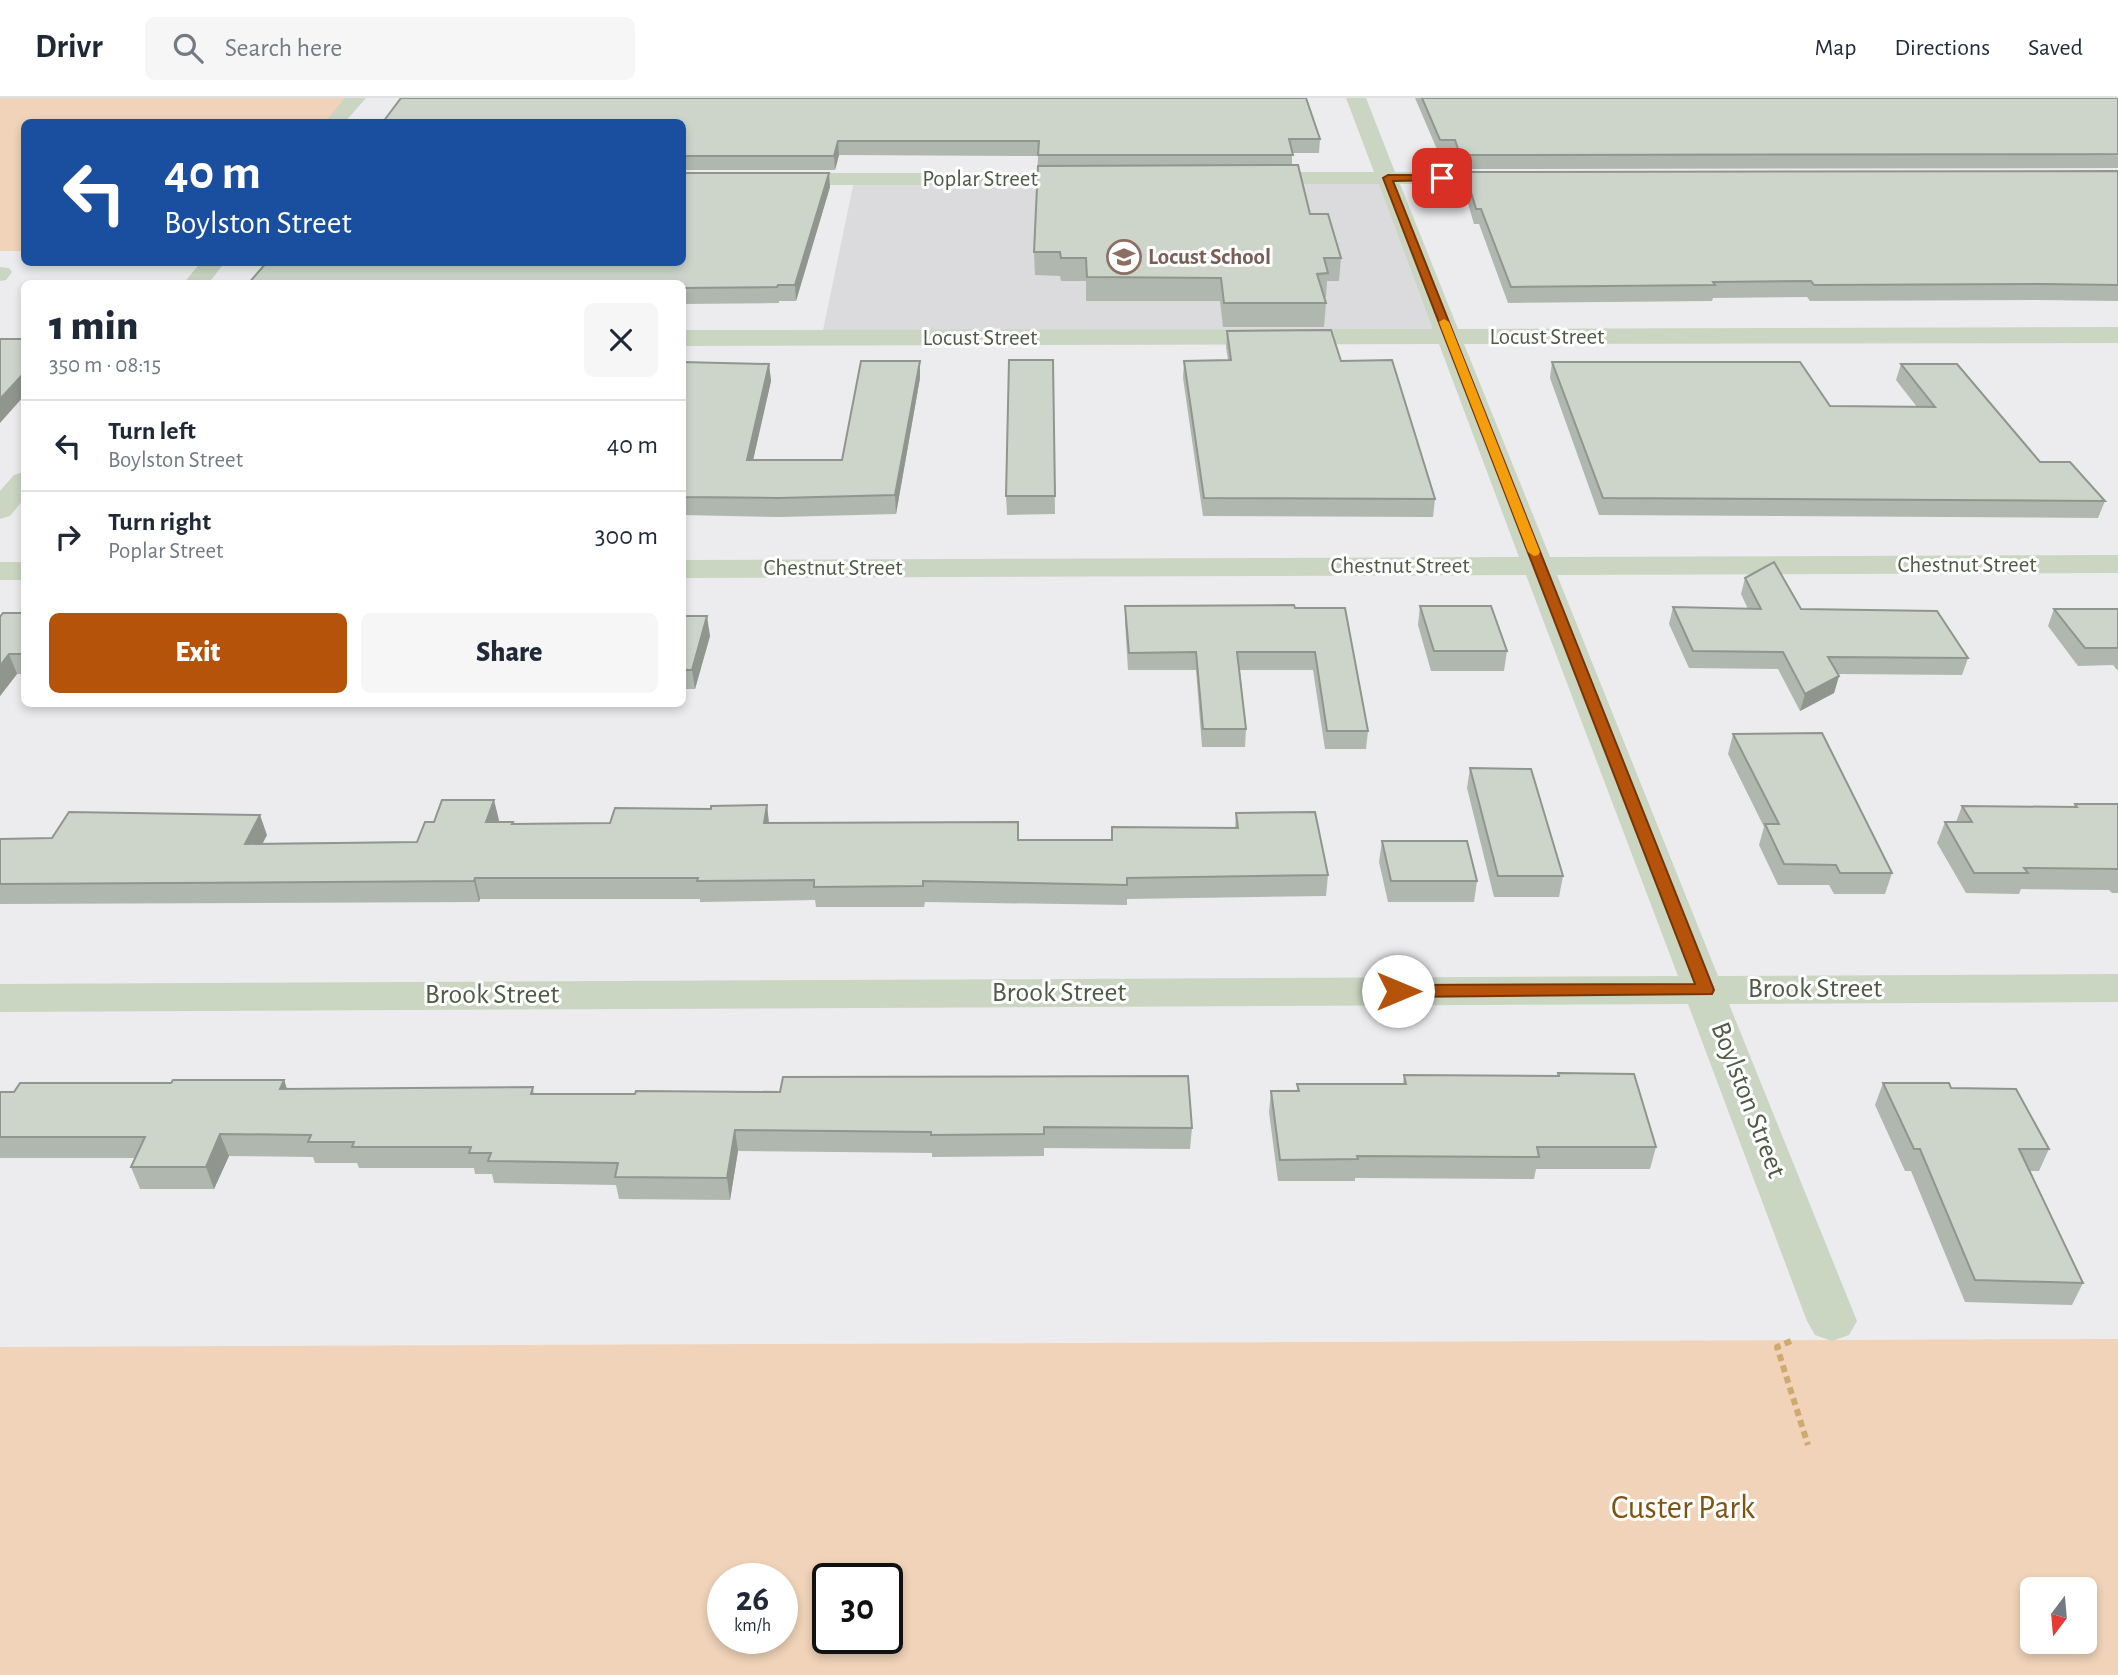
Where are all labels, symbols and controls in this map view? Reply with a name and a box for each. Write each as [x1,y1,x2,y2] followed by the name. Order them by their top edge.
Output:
[145,17,635,80] search box
[169,29,207,67] icon: search
[35,31,103,64] text: Drivr
[225,35,342,61] text: Search here
[1814,36,1856,60] text: Map
[1894,36,1990,60] text: Directions
[2028,36,2083,60] text: Saved
[49,147,140,238] icon: left
[1412,148,1472,208] pin
[164,149,261,198] text: 40 m
[1423,159,1461,197] icon: arrive
[922,168,1038,191] street label: Poplar Street
[164,207,352,239] text: Boylston Street
[1105,238,1143,276] school or university icon: Locust School
[1148,246,1271,269] place label: Locust School
[584,303,658,377] button: close
[49,305,138,347] text: 1 min
[1490,326,1605,349] street label: Locust Street
[923,327,1038,350] street label: Locust Street
[49,354,161,377] text: 350 m · 08:15
[108,418,196,444] text: Turn left
[49,427,87,465] icon: left
[607,432,658,458] text: 40 m
[108,449,243,472] text: Boylston Street
[108,509,211,535] text: Turn right
[49,518,87,556] icon: right
[595,523,658,549] text: 300 m
[108,540,223,563] text: Poplar Street
[1897,554,2037,577] street label: Chestnut Street
[1330,555,1470,578] street label: Chestnut Street
[763,557,903,580] street label: Chestnut Street
[49,613,347,693] button: Exit
[361,613,658,693] button: Share
[1361,954,1435,1028] position arrow
[1748,975,1882,1003] street label: Brook Street
[992,979,1126,1007] street label: Brook Street
[425,981,559,1009] street label: Brook Street
[1705,1018,1791,1182] street label: Boylston Street
[1611,1492,1755,1525] park label: Custer Park
[812,1563,903,1654] speed limit sign: 30
[2020,1577,2096,1654] north arrow
[2020,1577,2097,1654] map controls
[736,1582,769,1617] text: 26
[734,1617,771,1635] text: km/h

